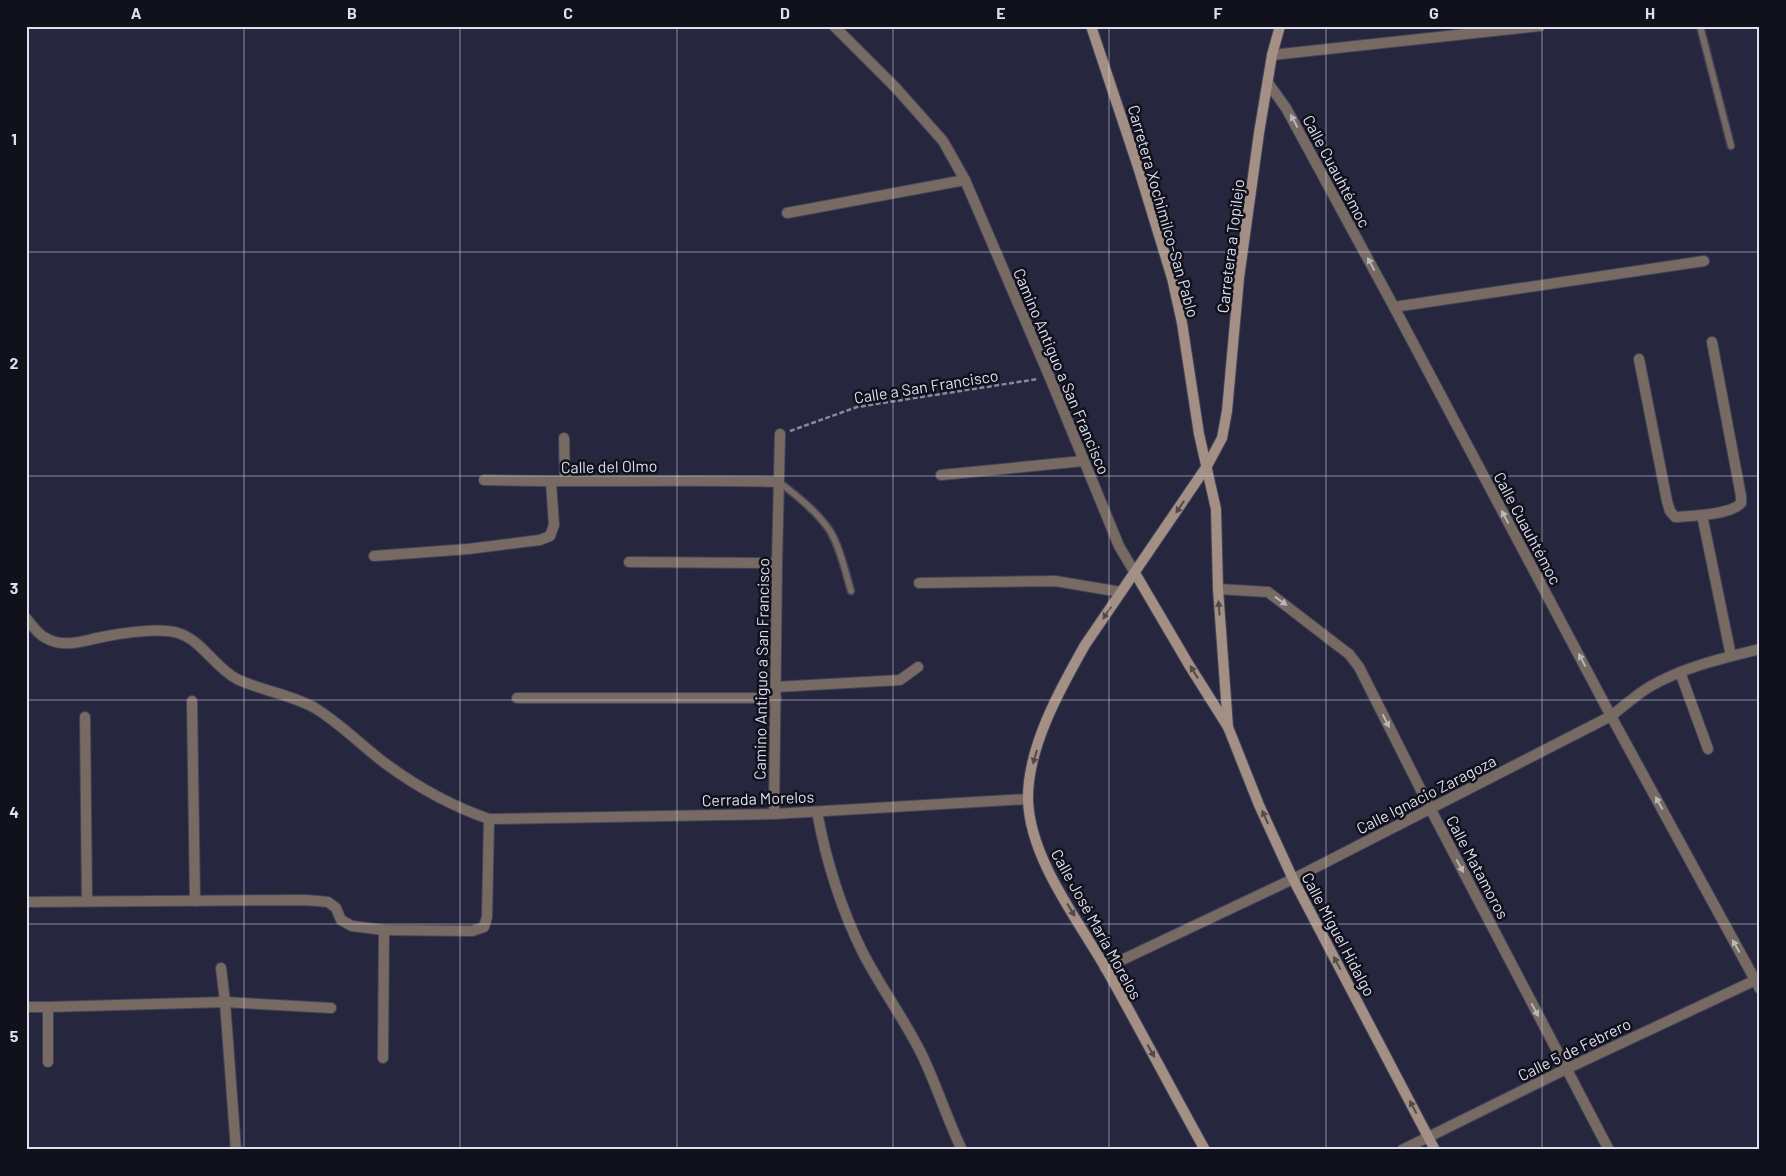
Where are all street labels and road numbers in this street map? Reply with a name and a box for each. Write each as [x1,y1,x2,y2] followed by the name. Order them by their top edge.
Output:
[1125,103,1203,319] street label: Carretera Xochimilco-San Pablo
[1299,111,1375,231] street label: Calle Cuauhtémoc
[1212,178,1248,314] street label: Carretera a Topilejo
[1010,265,1114,477] street label: Camino Antiguo a San Francisco
[852,365,1000,407] street label: Calle a San Francisco
[561,456,657,476] street label: Calle del Olmo
[1490,468,1566,588] street label: Calle Cuauhtémoc
[750,558,772,780] street label: Camino Antiguo a San Francisco
[1353,751,1499,837] street label: Calle Ignacio Zaragoza
[701,787,815,809] street label: Cerrada Morelos
[1443,812,1513,922] street label: Calle Matamoros
[1048,845,1146,1003] street label: Calle José María Morelos
[1298,869,1380,999] street label: Calle Miguel Hidalgo
[1514,1013,1634,1085] street label: Calle 5 de Febrero

